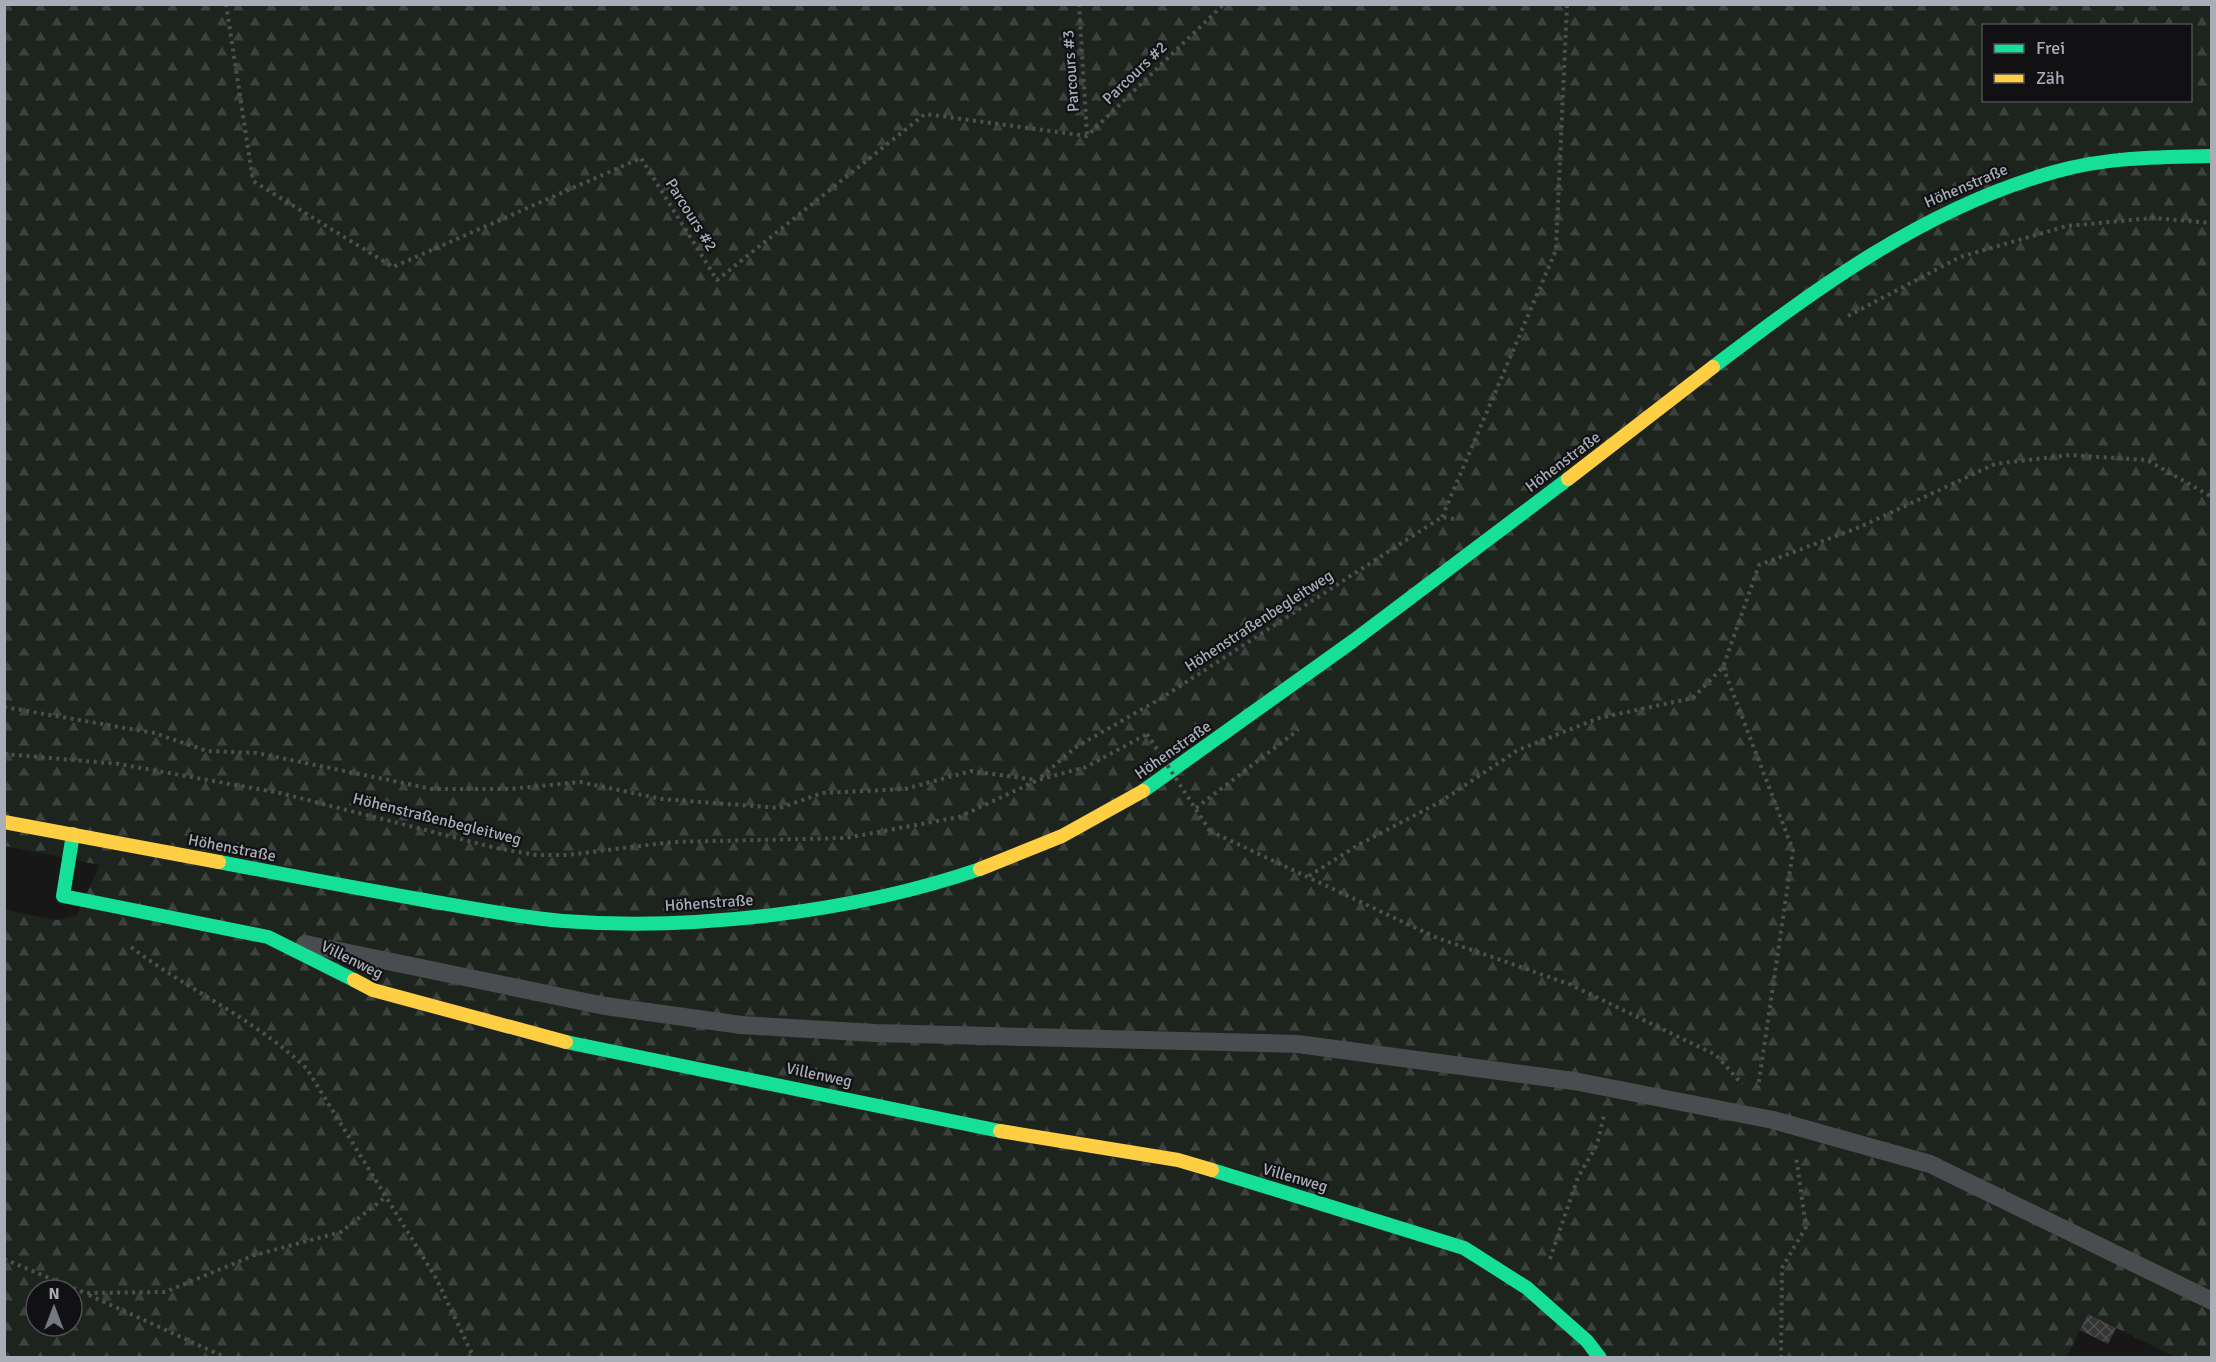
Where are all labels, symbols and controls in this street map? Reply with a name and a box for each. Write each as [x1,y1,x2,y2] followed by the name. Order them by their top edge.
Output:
[1982,24,2192,102] legend
[1058,29,1084,113] street label: Parcours #3
[1098,37,1172,109] street label: Parcours #2
[2036,37,2065,59] text: Frei
[2036,67,2065,89] text: Zäh
[1921,159,2011,213] street label: Höhenstraße
[661,175,721,255] street label: Parcours #2
[1521,427,1605,497] street label: Höhenstraße
[1181,565,1337,677] street label: Höhenstraßenbegleitweg
[1131,716,1215,784] street label: Höhenstraße
[351,788,523,850] street label: Höhenstraßenbegleitweg
[186,830,278,866] street label: Höhenstraße
[664,890,754,916] street label: Höhenstraße
[318,936,386,984] street label: Villenweg
[784,1058,854,1092] street label: Villenweg
[1260,1159,1330,1197] street label: Villenweg
[24,1278,84,1338] north arrow
[48,1284,60,1304] text: N

